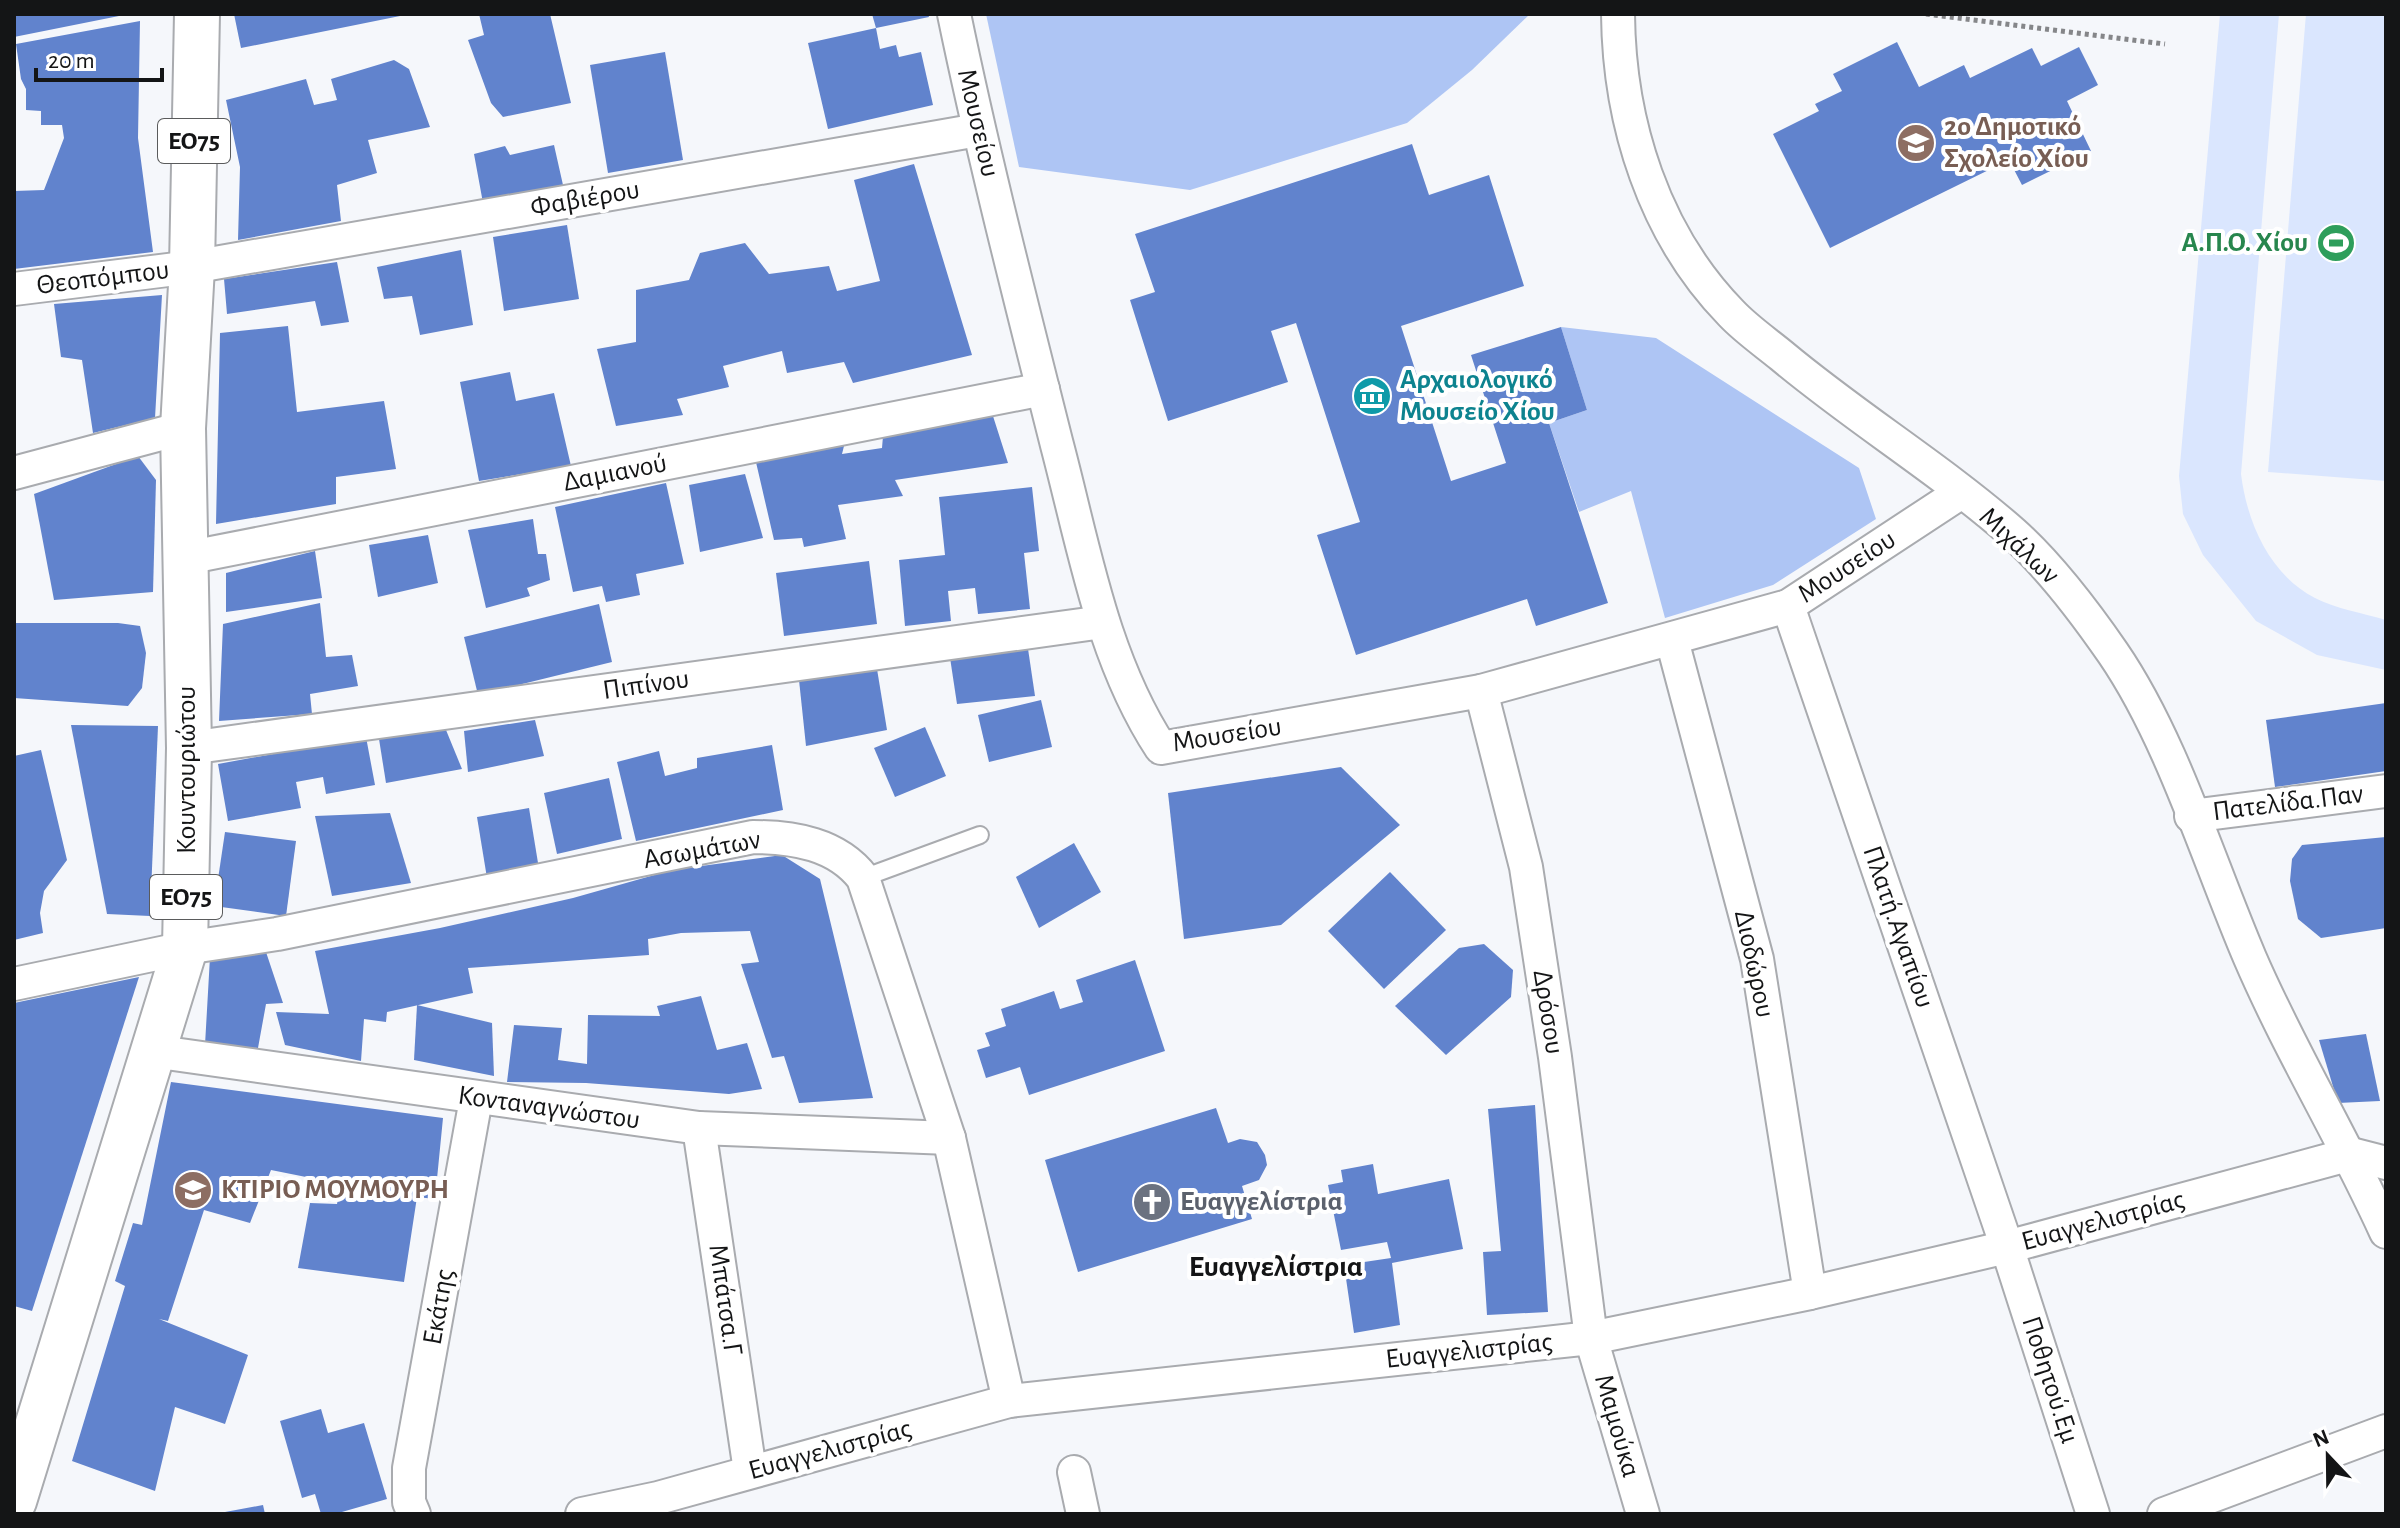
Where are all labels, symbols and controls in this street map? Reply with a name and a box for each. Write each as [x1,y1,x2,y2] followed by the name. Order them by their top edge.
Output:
[36,32,162,82] scale bar
[48,49,95,73] text: 20 m
[952,66,1004,180] street label: Μουσείου
[1944,113,2089,173] place label: 2o Δημοτικό Σχολείο Χίου
[158,119,230,163] road number: ΕΟ75
[1895,122,1937,164] school or university icon: 2o Δημοτικό Σχολείο Χίου
[528,176,642,222] street label: Φαβιέρου
[2315,222,2357,264] sports icon: Α.Π.Ο. Χίου
[2181,229,2308,257] place label: Α.Π.Ο. Χίου
[35,256,171,300] street label: Θεοπόμπου
[1400,366,1555,426] place label: Αρχαιολογικό Μουσείο Χίου
[1351,375,1393,417] museum icon: Αρχαιολογικό Μουσείο Χίου
[561,449,669,497] street label: Δαμιανού
[1974,502,2064,590] street label: Μιχάλων
[1793,525,1901,609] street label: Μουσείου
[601,665,691,705] street label: Πιπίνου
[173,686,201,854] street label: Κουντουριώτου
[1171,713,1283,757] street label: Μουσείου
[2211,780,2365,826] street label: Πατελίδα.Παν
[641,826,763,874] street label: Ασωμάτων
[1857,842,1939,1012] street label: Πλατή.Αγαπίου
[150,875,222,919] road number: ΕΟ75
[1729,908,1779,1020] street label: Διοδώρου
[1528,968,1568,1056] street label: Δρόσου
[456,1081,642,1135] street label: Κονταναγνώστου
[172,1169,214,1211] school or university icon: ΚΤΙΡΙΟ ΜΟΥΜΟΥΡΗ
[221,1176,449,1204] place label: ΚΤΙΡΙΟ ΜΟΥΜΟΥΡΗ
[1131,1181,1173,1223] church icon: Ευαγγελίστρια
[2018,1186,2188,1256] street label: Ευαγγελιστρίας
[1180,1188,1343,1216] place label: Ευαγγελίστρια
[703,1243,747,1357] street label: Μπάτσα.Γ
[1189,1252,1363,1282] district label: Ευαγγελίστρια
[419,1267,459,1347] street label: Εκάτης
[2016,1313,2084,1447] street label: Ποθητού.Εμ
[1384,1328,1554,1374] street label: Ευαγγελιστρίας
[1589,1372,1645,1480] street label: Μαμούκα
[745,1415,915,1485] street label: Ευαγγελιστρίας
[2288,1416,2368,1496] north arrow
[2310,1425,2332,1451] text: N

